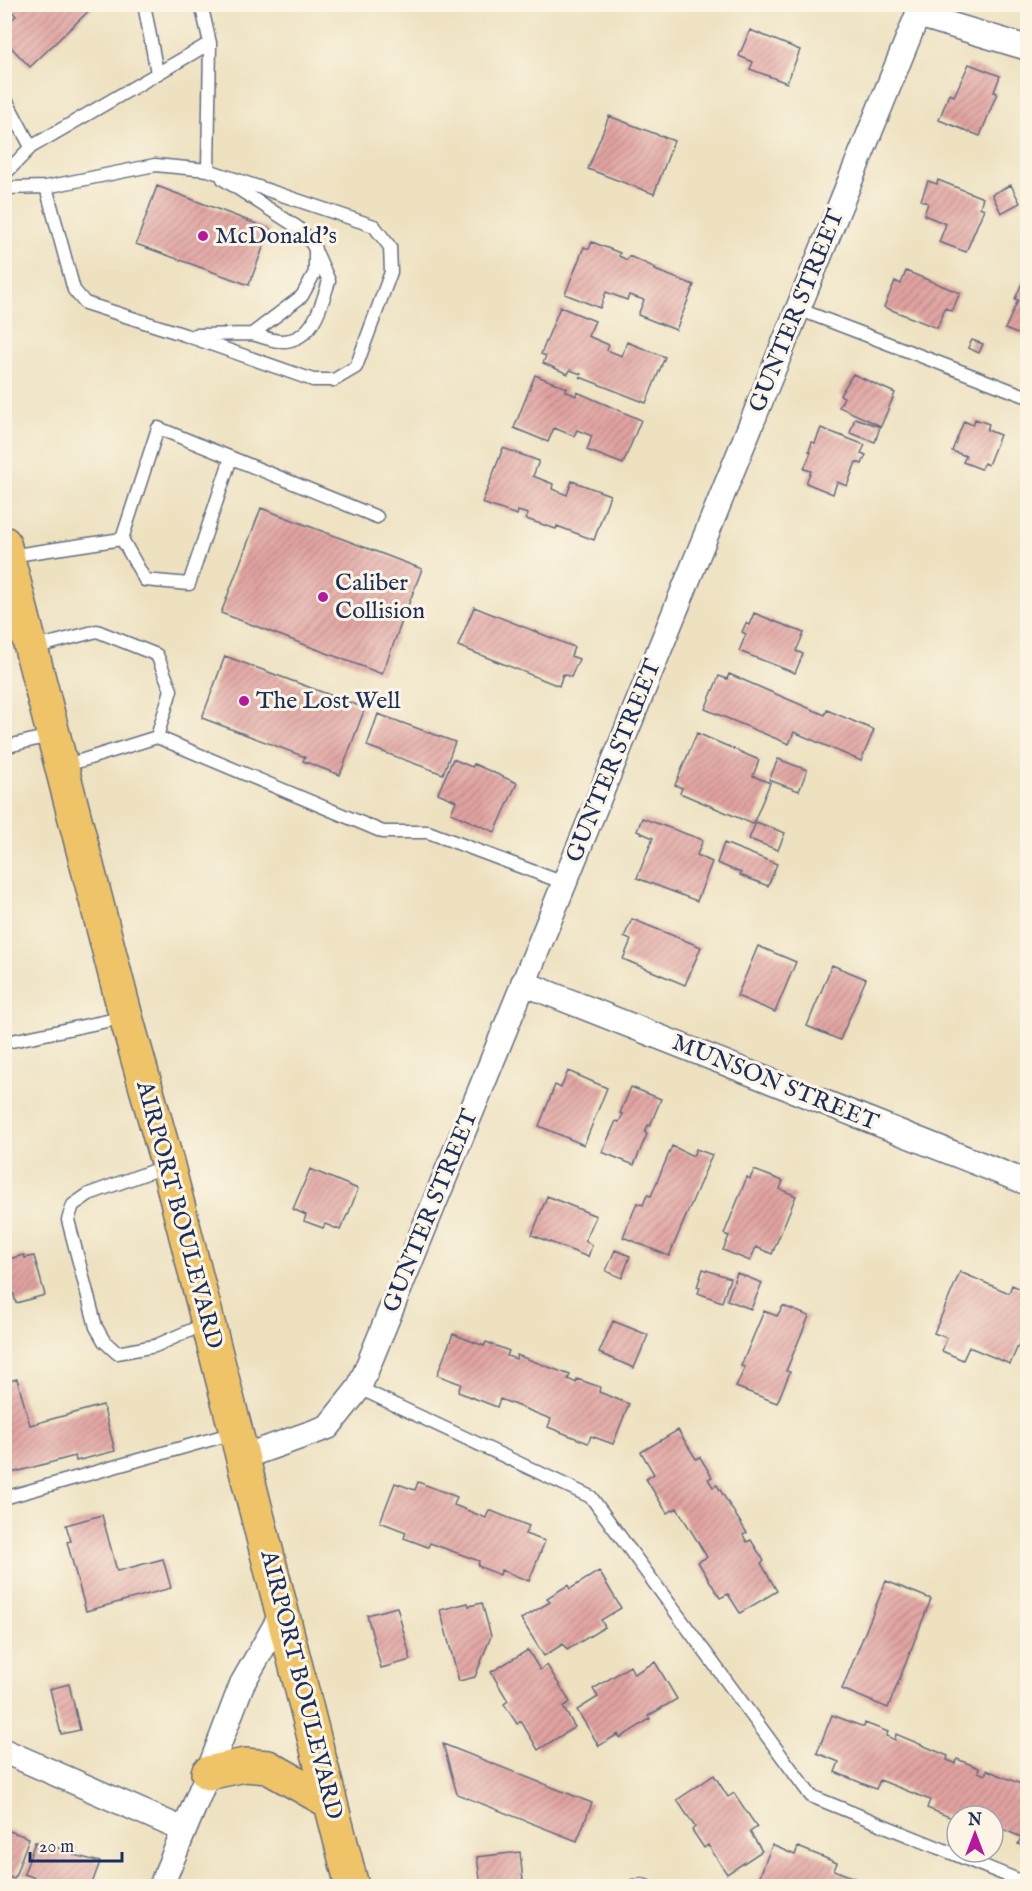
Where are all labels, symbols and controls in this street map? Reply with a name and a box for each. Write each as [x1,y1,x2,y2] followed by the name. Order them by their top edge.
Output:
[742,205,852,417] street label: GUNTER STREET
[215,221,337,252] place label: McDonald's
[196,229,210,243] marker: McDonald's
[335,568,425,627] place label: Caliber Collision
[316,590,330,604] marker: Caliber Collision
[559,655,669,867] street label: GUNTER STREET
[256,686,401,717] place label: The Lost Well
[237,694,251,708] marker: The Lost Well
[667,1027,883,1139] street label: MUNSON STREET
[128,1077,230,1352] street label: AIRPORT BOULEVARD
[376,1105,486,1317] street label: GUNTER STREET
[252,1546,349,1823] street label: AIRPORT BOULEVARD
[945,1804,1005,1864] north arrow
[967,1811,982,1831] text: N
[30,1825,122,1863] scale bar
[39,1836,74,1859] text: 20 m

